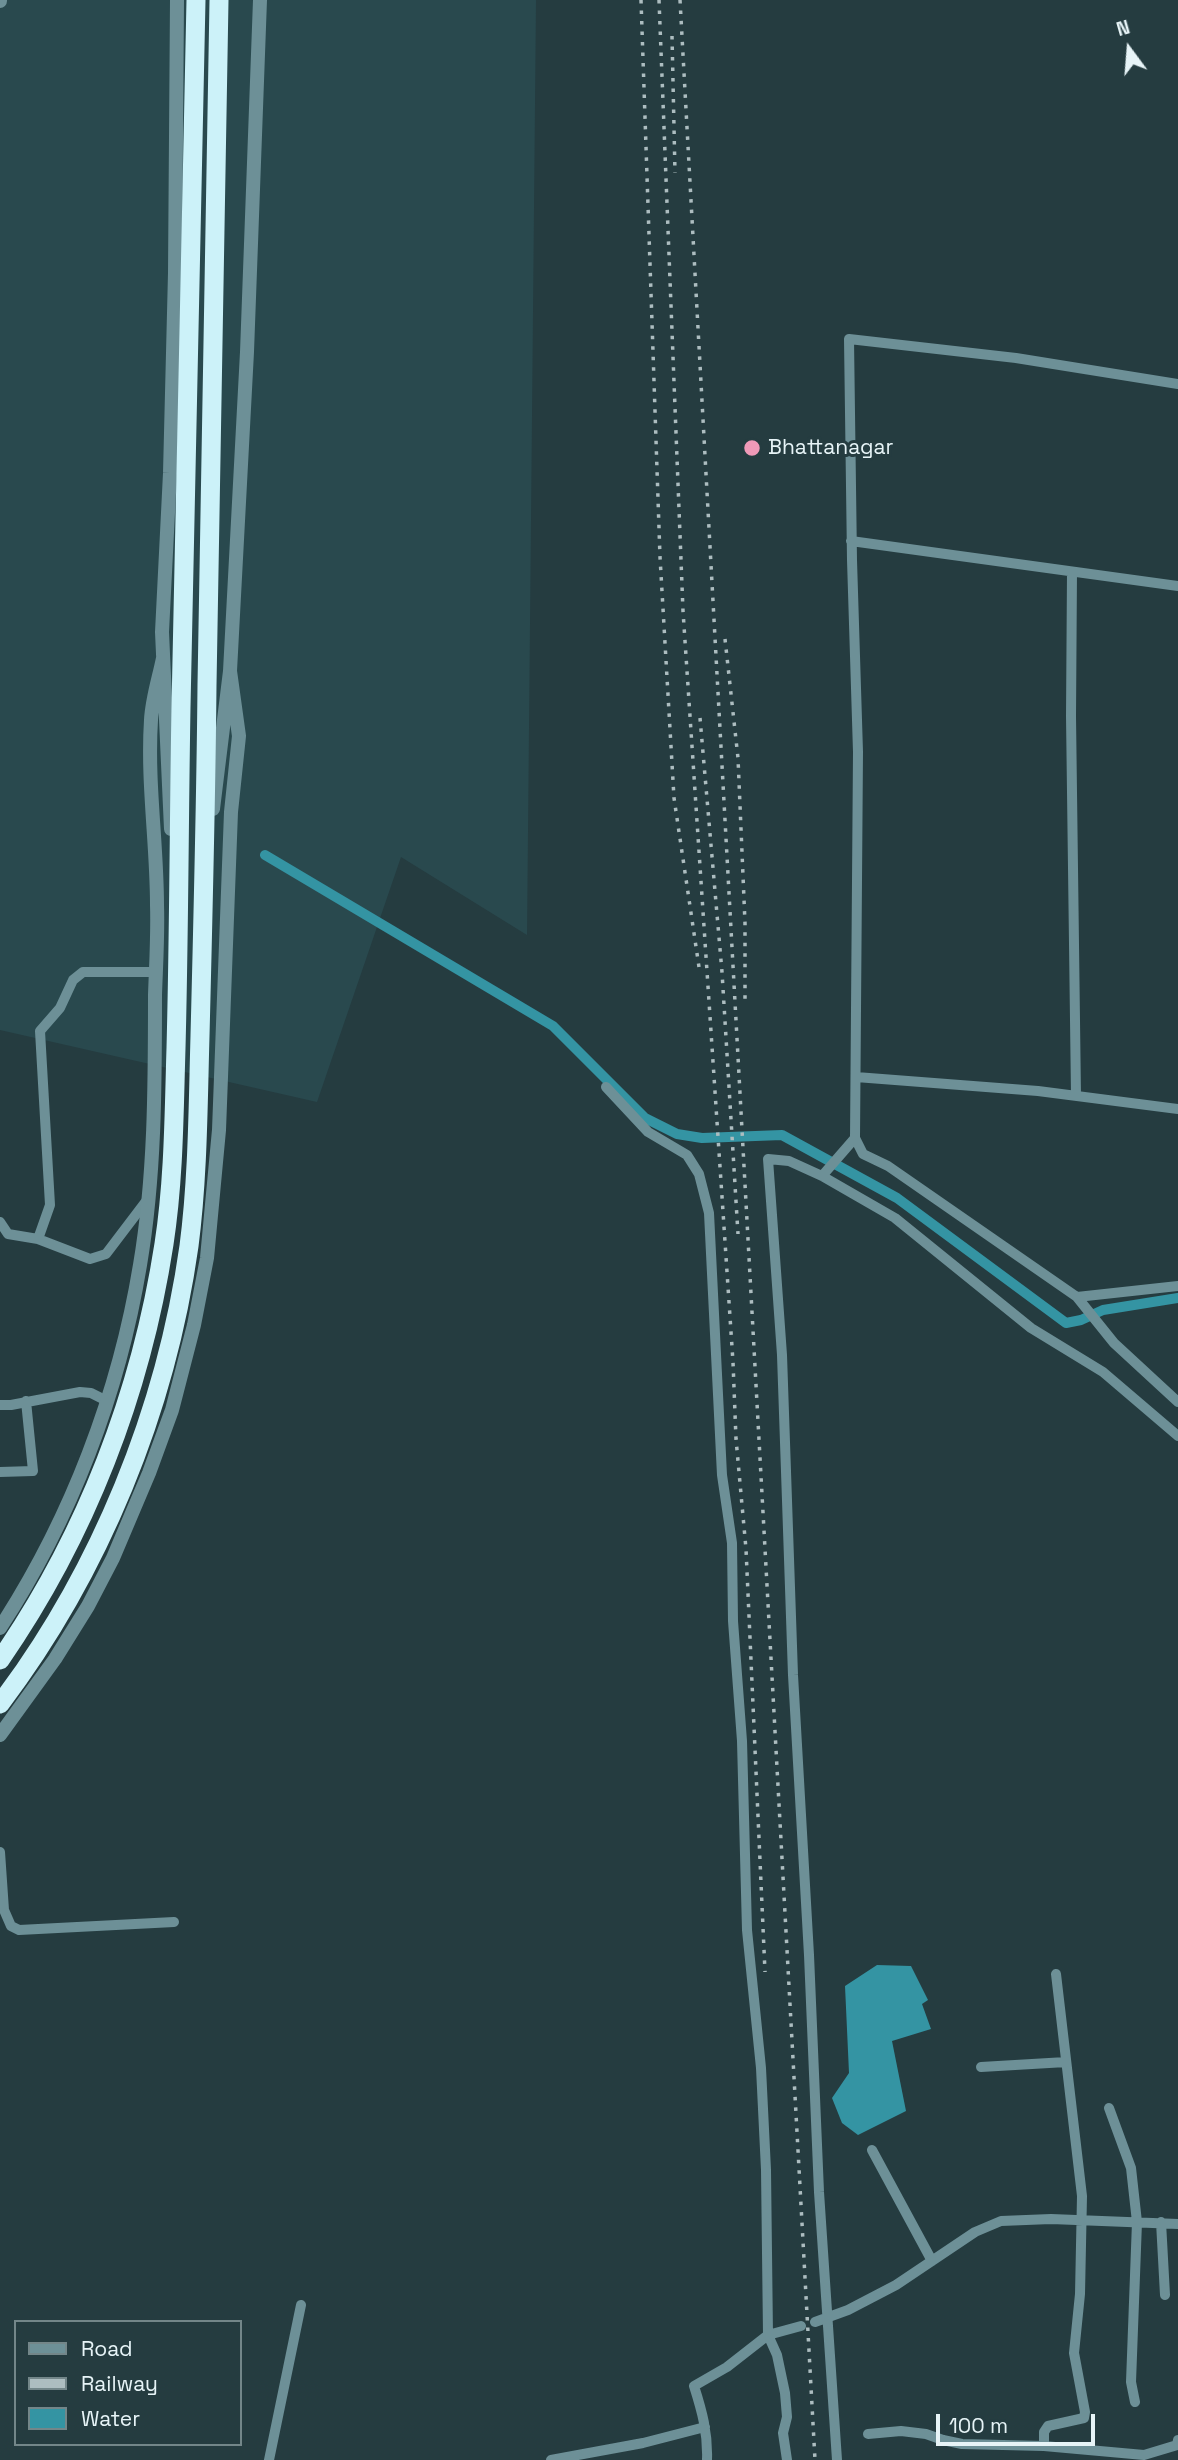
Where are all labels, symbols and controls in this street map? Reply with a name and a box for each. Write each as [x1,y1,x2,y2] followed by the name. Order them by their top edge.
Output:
[1094,14,1164,84] north arrow
[1114,15,1133,42] text: N
[768,435,893,461] place label: Bhattanagar
[742,438,762,458] marker: Bhattanagar
[14,2320,242,2446] legend
[81,2335,133,2362] text: Road
[81,2370,158,2397] text: Railway
[940,2400,1099,2444] scale bar
[81,2405,140,2432] text: Water
[949,2412,1008,2439] text: 100 m

